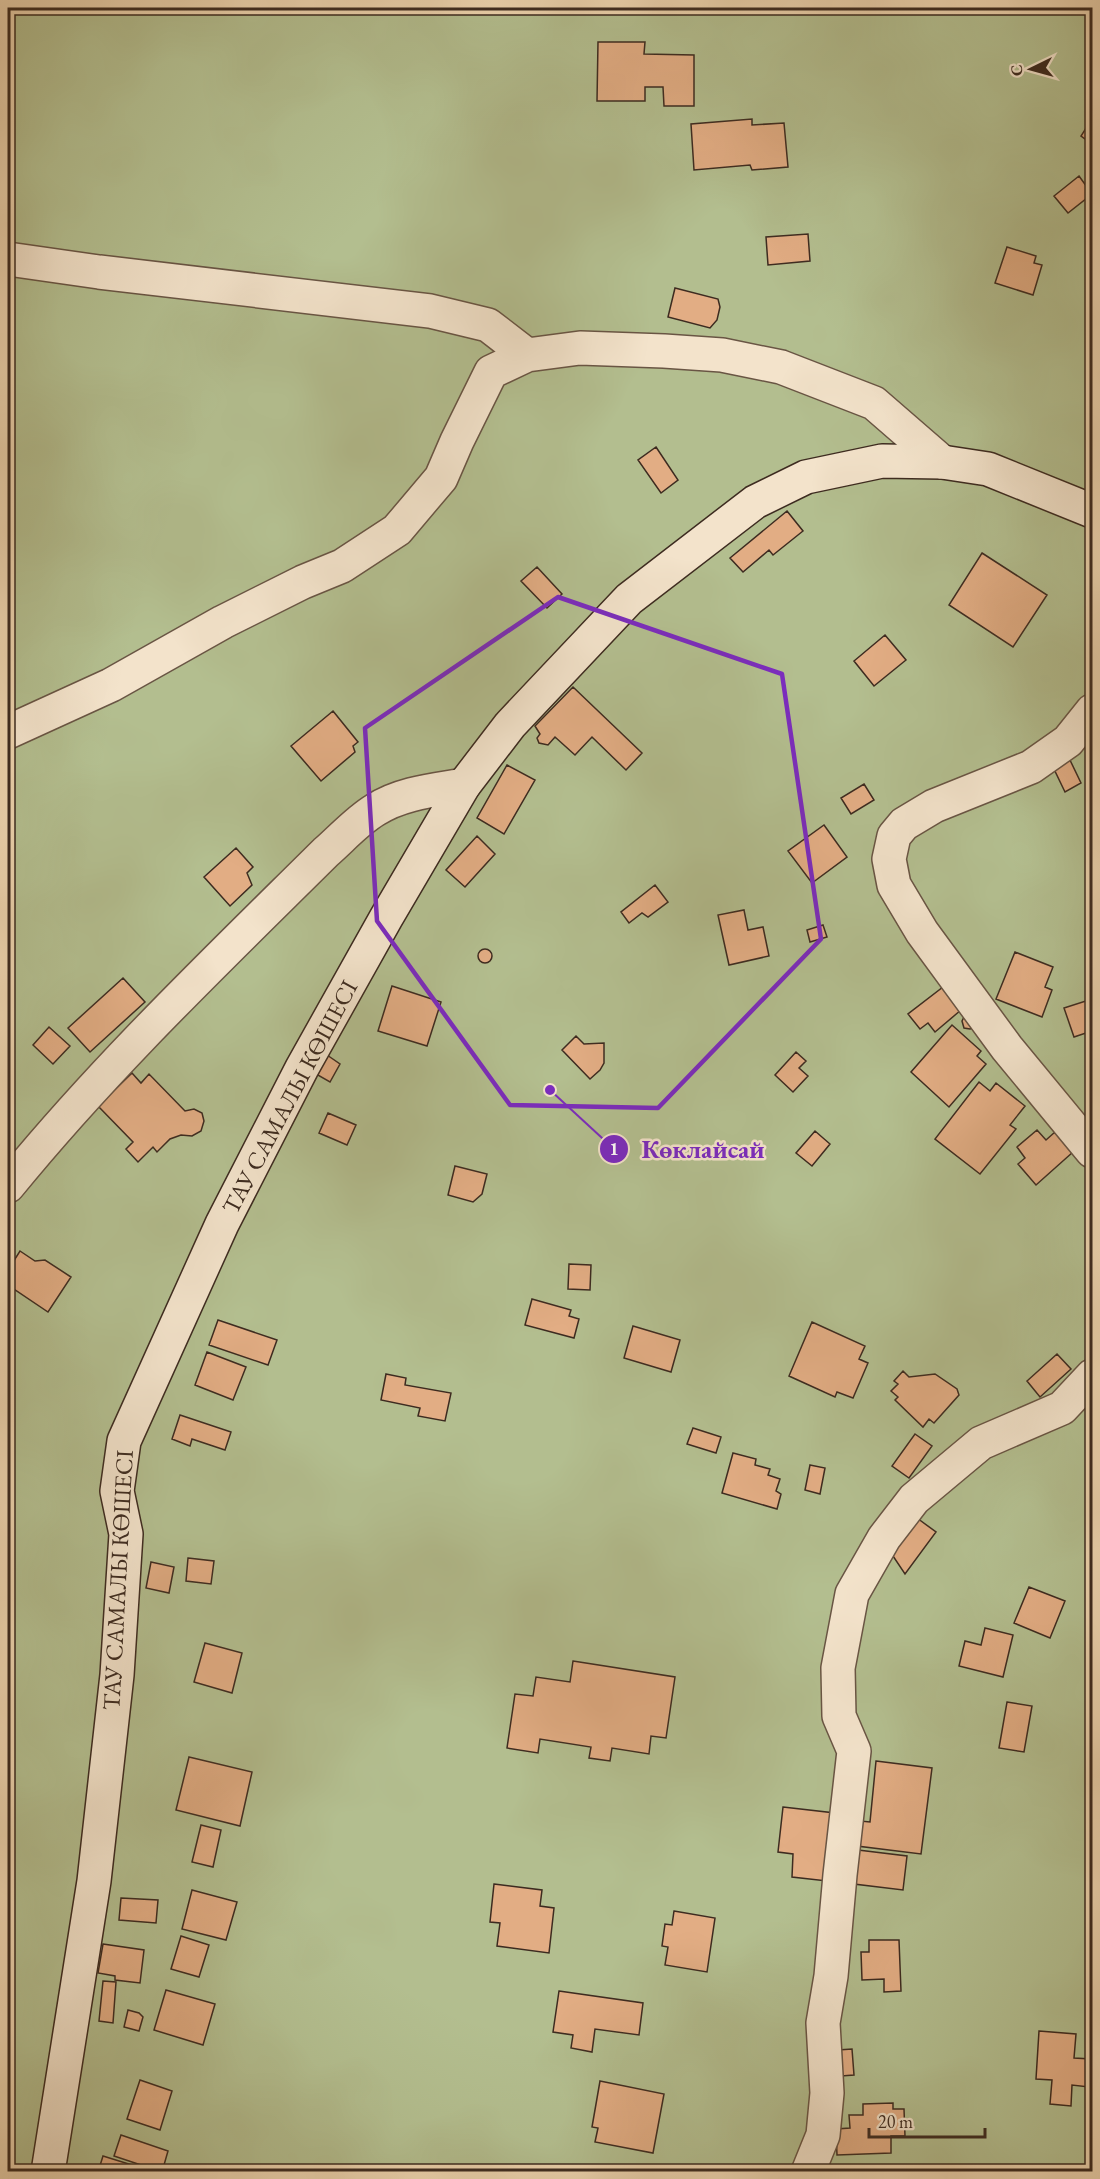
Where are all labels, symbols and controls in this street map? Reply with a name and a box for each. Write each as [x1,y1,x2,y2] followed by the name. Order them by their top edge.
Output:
[1001,39,1061,99] north arrow
[1006,64,1028,77] text: С
[215,975,364,1219] street label: ТАУ САМАЛЫ КӨШЕСІ
[599,1127,776,1171] callout: Көклайсай
[641,1132,765,1166] text: Көклайсай
[609,1137,619,1160] text: 1
[95,1449,140,1711] street label: ТАУ САМАЛЫ КӨШЕСІ
[869,2101,984,2139] scale bar
[878,2110,913,2133] text: 20 m

